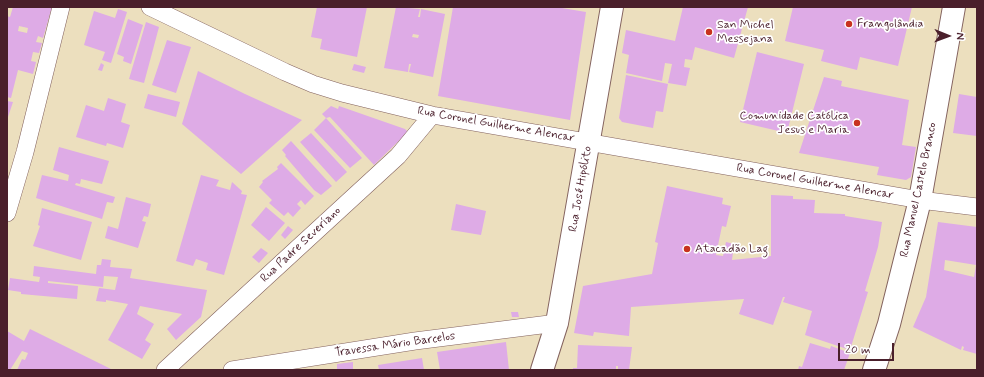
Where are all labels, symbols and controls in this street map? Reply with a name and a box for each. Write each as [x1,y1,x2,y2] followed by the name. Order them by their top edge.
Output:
[928,16,968,56] north arrow
[857,17,923,31] place label: Frangolândia
[717,18,774,46] place label: San Michel Messejana
[844,19,854,29] marker: Frangolândia
[704,27,714,37] marker: San Michel Messejana
[953,32,967,40] text: N
[416,104,576,146] street label: Rua Coronel Guilherme Alencar
[739,109,849,137] place label: Comunidade Católica Jesus e Maria
[852,118,862,128] marker: Comunidade Católica Jesus e Maria
[898,121,940,259] street label: Rua Manuel Castelo Branco
[566,145,596,233] street label: Rua José Hipólito
[735,161,895,203] street label: Rua Coronel Guilherme Alencar
[258,204,344,286] street label: Rua Padre Severíano
[695,242,768,256] place label: Atacadão Lag
[682,244,692,254] marker: Atacadão Lag
[334,329,456,361] street label: Travessa Mário Barcelos
[840,335,896,361] scale bar
[845,342,871,358] text: 20 m

